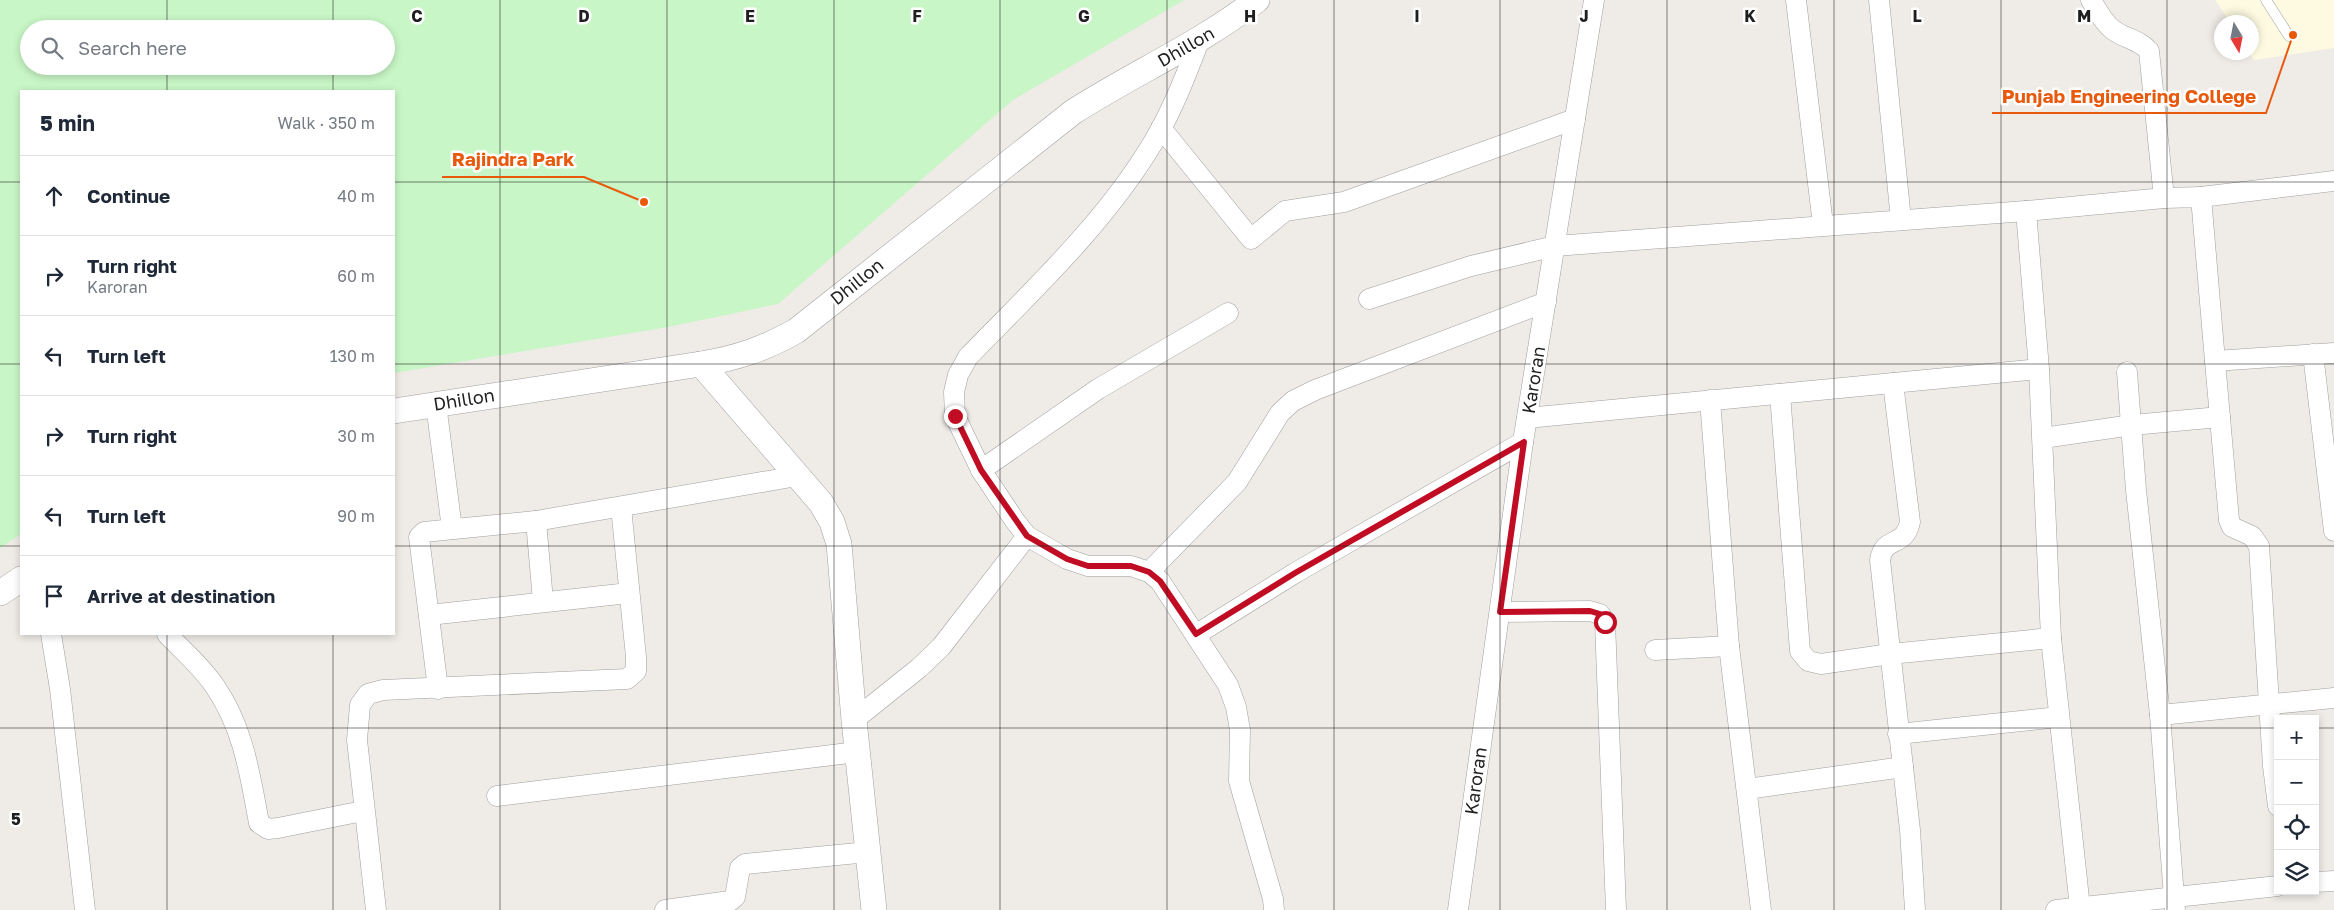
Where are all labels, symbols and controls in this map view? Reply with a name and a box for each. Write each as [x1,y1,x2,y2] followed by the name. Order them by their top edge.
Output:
[411,6,423,26] text: C
[578,6,590,26] text: D
[745,6,755,26] text: E
[912,6,922,26] text: F
[1078,6,1090,26] text: G
[1244,6,1256,26] text: H
[1414,6,1420,26] text: I
[1579,6,1589,26] text: J
[1744,6,1756,26] text: K
[1912,6,1922,26] text: L
[2077,6,2091,26] text: M
[2214,15,2259,60] north arrow
[20,20,395,75] search box
[1153,21,1218,71] street label: Dhillon
[38,34,66,62] icon: search
[78,36,187,59] text: Search here
[1992,79,2266,113] callout: Punjab Engineering College
[2002,84,2256,107] text: Punjab Engineering College
[40,110,95,136] text: 5 min
[278,113,375,133] text: Walk · 350 m
[442,143,584,177] callout: Rajindra Park
[452,147,574,170] text: Rajindra Park
[40,182,68,210] icon: ahead
[87,184,170,207] text: Continue
[337,186,375,206] text: 40 m
[825,253,887,309] street label: Dhillon
[87,254,177,277] text: Turn right
[40,262,68,290] icon: right
[337,266,375,286] text: 60 m
[87,277,148,297] text: Karoran
[40,342,68,370] icon: left
[87,344,166,367] text: Turn left
[1517,344,1549,415] street label: Karoran
[330,346,375,366] text: 130 m
[432,383,496,415] street label: Dhillon
[944,405,967,428] route end
[40,422,68,450] icon: right
[87,424,177,447] text: Turn right
[338,426,375,446] text: 30 m
[40,502,68,530] icon: left
[87,504,166,527] text: Turn left
[337,506,375,526] text: 90 m
[40,582,68,610] icon: arrive
[87,584,275,607] text: Arrive at destination
[1594,611,1617,634] route start
[2274,715,2319,895] map controls
[2274,715,2319,760] button: +
[1459,746,1491,816] street label: Karoran
[2274,760,2319,805] button: −
[2274,805,2319,850] button: locate
[11,809,21,829] text: 5
[2274,850,2319,895] button: layers

